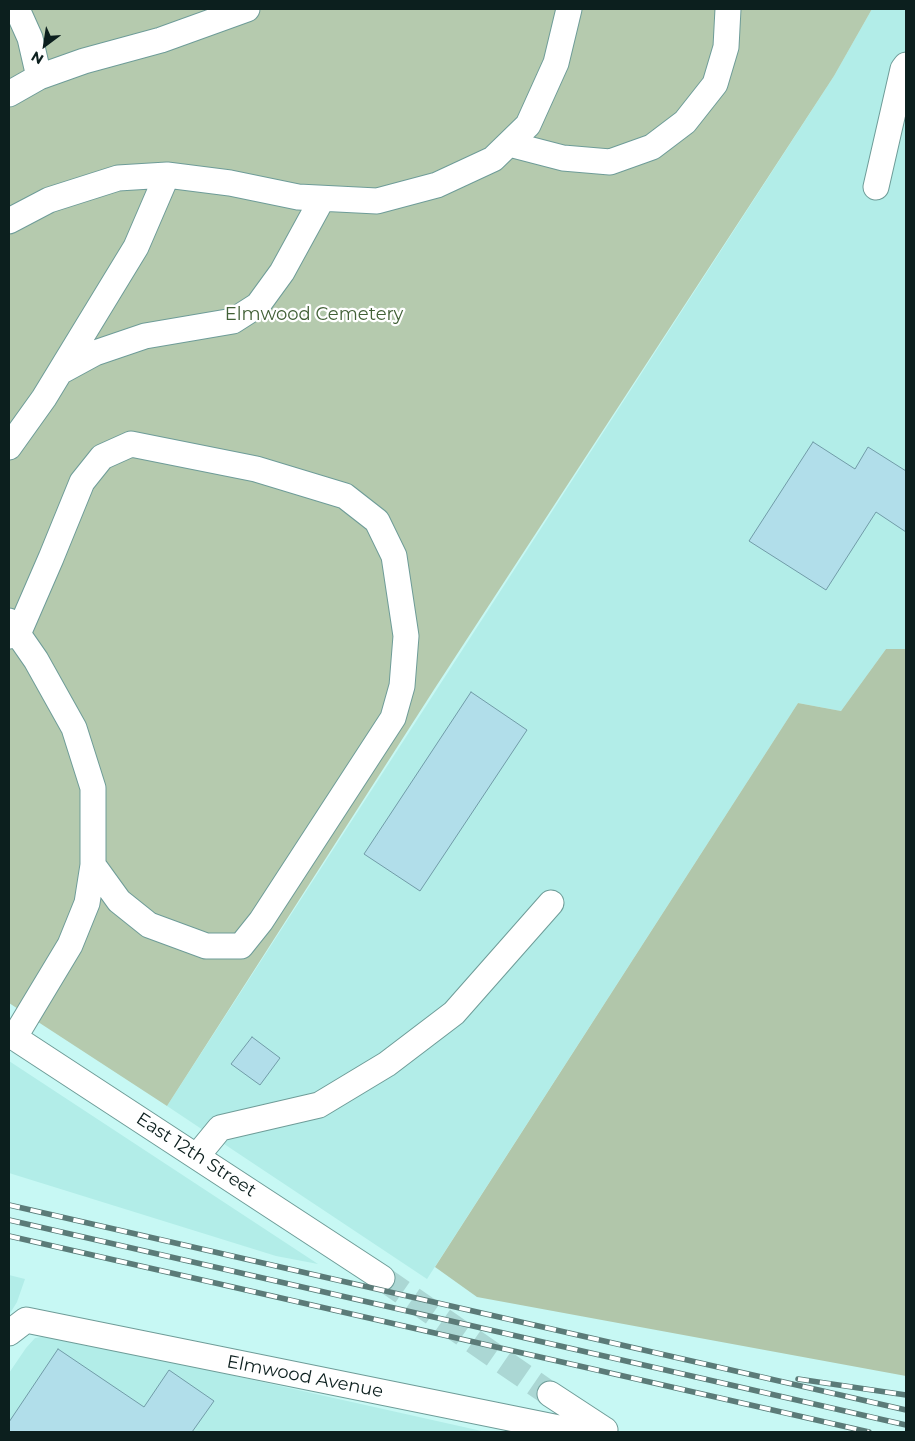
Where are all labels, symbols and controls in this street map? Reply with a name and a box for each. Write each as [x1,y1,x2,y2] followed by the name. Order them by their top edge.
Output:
[20,20,70,70] north arrow
[28,47,47,68] text: N
[225,304,403,326] park label: Elmwood Cemetery
[132,1108,260,1202] street label: East 12th Street
[225,1351,385,1403] street label: Elmwood Avenue

